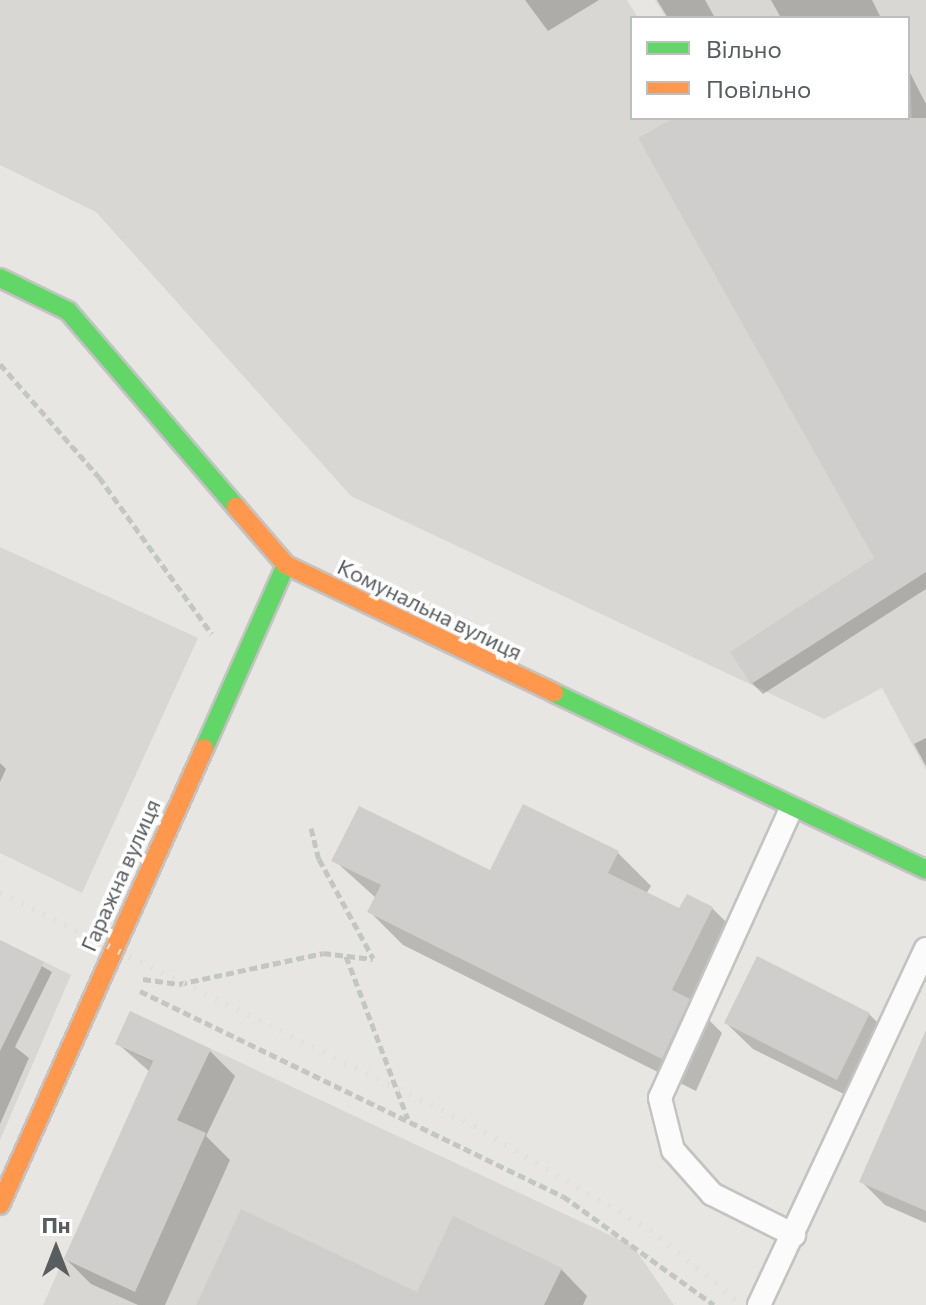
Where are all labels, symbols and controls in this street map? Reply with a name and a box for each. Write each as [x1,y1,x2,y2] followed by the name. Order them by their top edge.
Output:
[630,16,910,120] legend
[706,34,782,63] text: Вільно
[706,74,811,103] text: Повільно
[333,553,527,665] street label: Комунальна вулиця
[75,795,165,955] street label: Гаражна вулиця
[16,1209,96,1289] north arrow
[41,1211,71,1238] text: Пн

